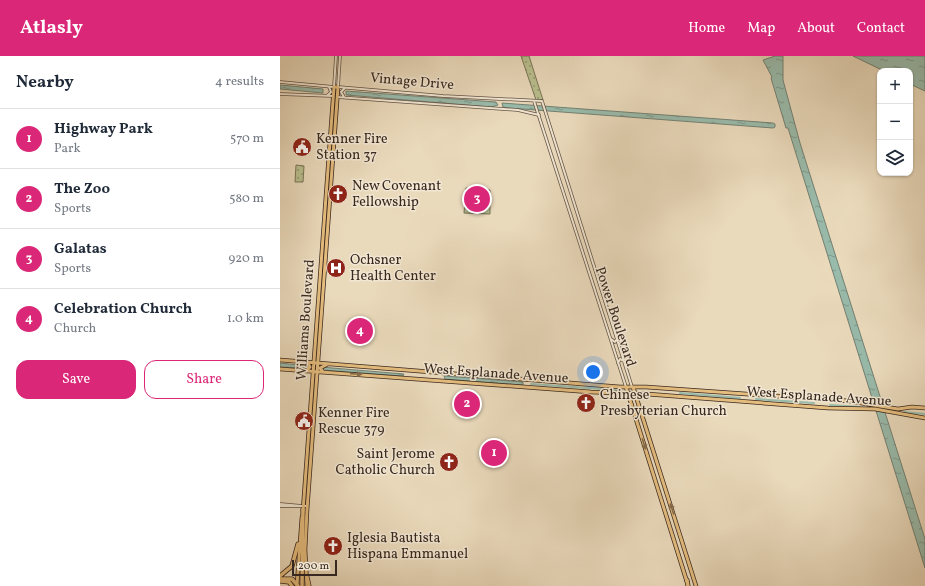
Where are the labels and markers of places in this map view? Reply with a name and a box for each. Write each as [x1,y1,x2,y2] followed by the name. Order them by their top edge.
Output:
[316,130,388,165] place label: Kenner Fire Station 37
[291,136,313,158] public building icon: Kenner Fire Station 37
[352,177,441,212] place label: New Covenant Fellowship
[327,183,349,205] church icon: New Covenant Fellowship
[464,184,490,214] pin: 3
[350,251,436,286] place label: Ochsner Health Center
[325,257,347,279] hospital icon: Ochsner Health Center
[347,316,373,346] pin: 4
[600,386,727,421] place label: Chinese Presbyterian Church
[454,389,480,419] pin: 2
[575,392,597,414] church icon: Chinese Presbyterian Church
[318,404,390,439] place label: Kenner Fire Rescue 379
[293,410,315,432] public building icon: Kenner Fire Rescue 379
[481,438,507,468] pin: 1
[336,445,435,480] place label: Saint Jerome Catholic Church
[438,451,460,473] church icon: Saint Jerome Catholic Church
[347,529,468,564] place label: Iglesia Bautista Hispana Emmanuel
[322,535,344,557] church icon: Iglesia Bautista Hispana Emmanuel

